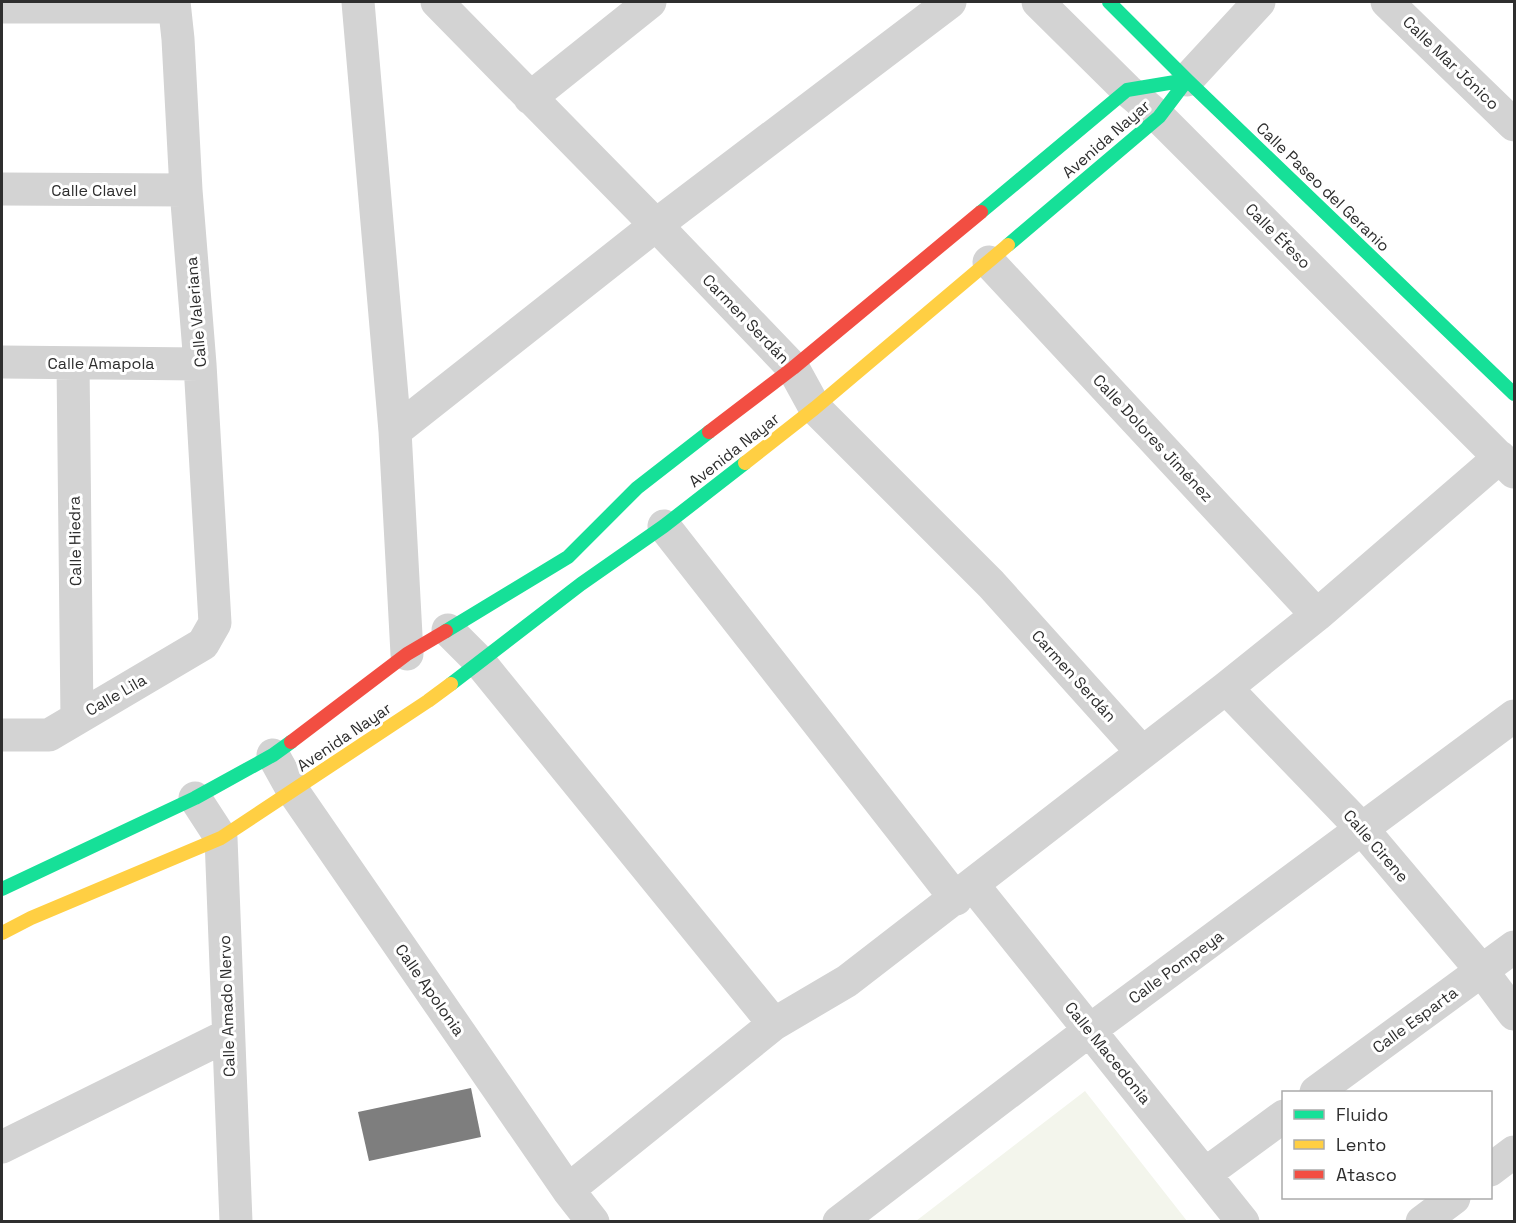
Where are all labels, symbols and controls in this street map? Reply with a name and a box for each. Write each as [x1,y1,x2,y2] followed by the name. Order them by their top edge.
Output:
[1398,12,1504,114] street label: Calle Mar Jónico
[1058,95,1154,183] street label: Avenida Nayar
[1252,118,1394,256] street label: Calle Paseo del Geranio
[51,180,137,201] street label: Calle Clavel
[1241,199,1315,273] street label: Calle Éfeso
[181,256,211,368] street label: Calle Valeriana
[698,270,794,368] street label: Carmen Serdán
[47,353,155,374] street label: Calle Amapola
[1088,370,1218,506] street label: Calle Dolores Jiménez
[684,408,784,492] street label: Avenida Nayar
[64,496,86,586] street label: Calle Hiedra
[1027,626,1121,726] street label: Carmen Serdán
[82,669,150,721] street label: Calle Lila
[293,698,395,776] street label: Avenida Nayar
[1339,805,1413,887] street label: Calle Cirene
[1124,925,1228,1009] street label: Calle Pompeya
[214,935,240,1077] street label: Calle Amado Nervo
[391,940,469,1040] street label: Calle Apolonia
[1368,982,1462,1058] street label: Calle Esparta
[1060,997,1156,1109] street label: Calle Macedonia
[1282,1091,1492,1199] legend
[1336,1103,1388,1126] text: Fluido
[1336,1133,1386,1156] text: Lento
[1336,1163,1397,1186] text: Atasco

